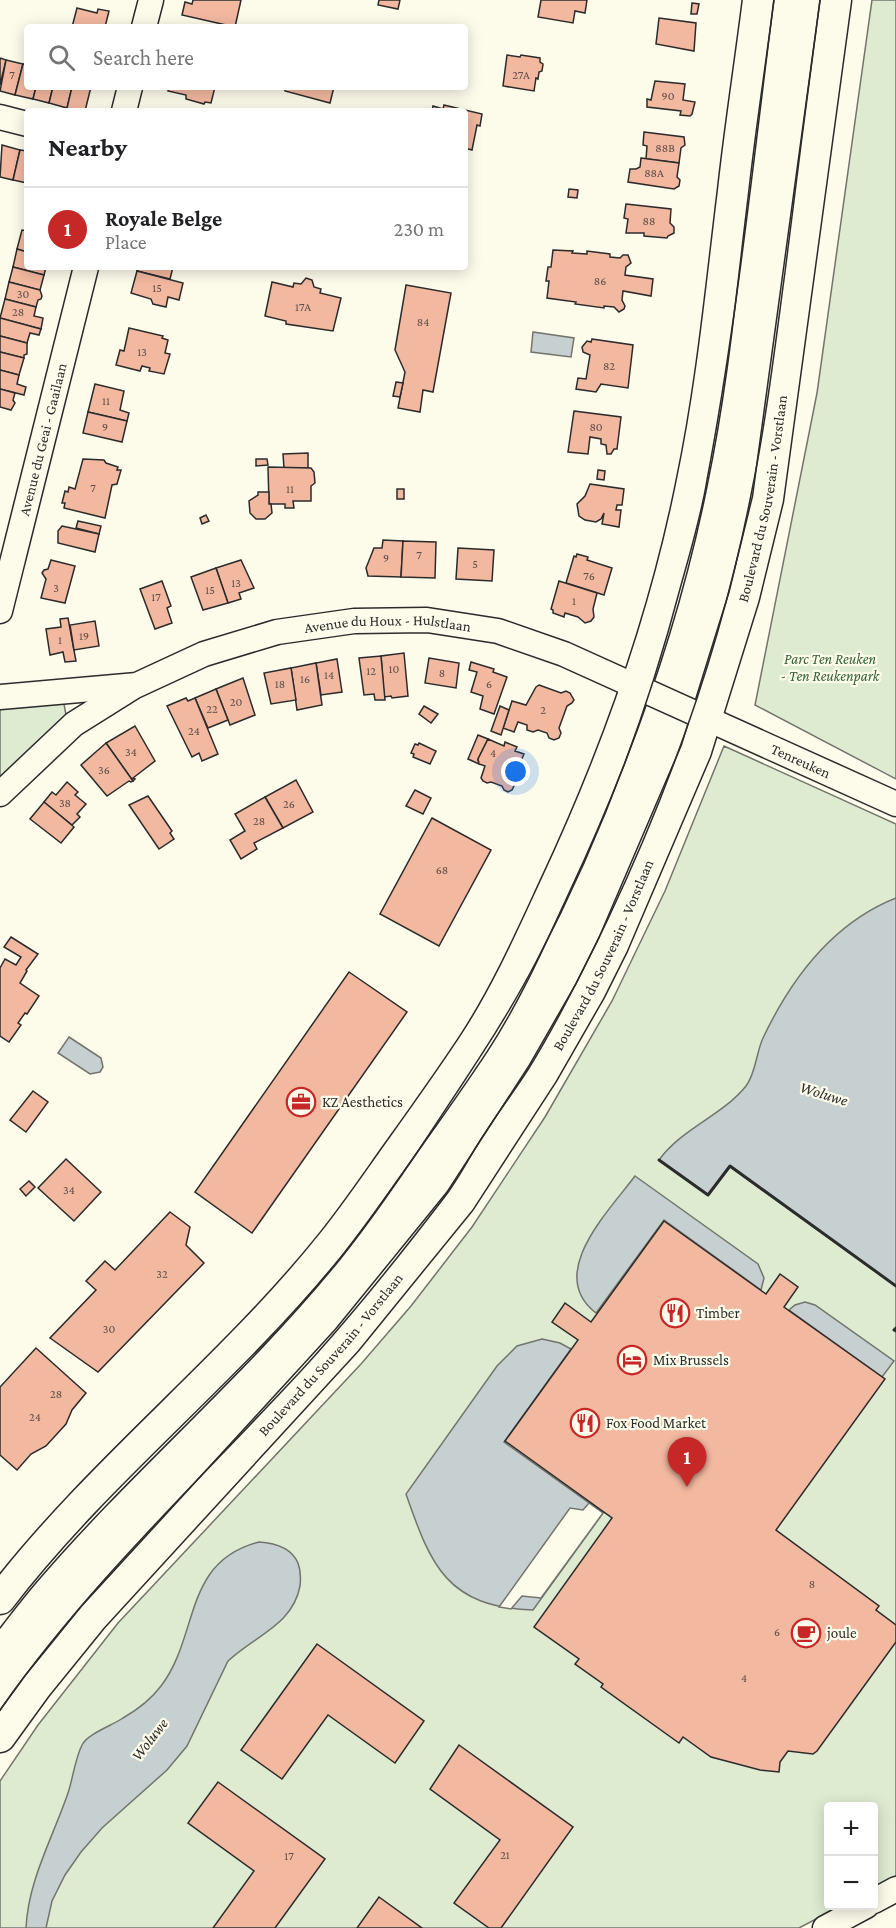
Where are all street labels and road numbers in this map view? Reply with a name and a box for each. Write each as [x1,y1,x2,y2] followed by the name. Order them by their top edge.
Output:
[16,361,70,517] street label: Avenue du Geai - Gaailaan
[735,394,790,604] street label: Boulevard du Souverain - Vorstlaan
[303,612,472,636] street label: Avenue du Houx - Hulstlaan
[769,741,833,781] street label: Tenreuken
[550,857,657,1053] street label: Boulevard du Souverain - Vorstlaan
[255,1270,406,1439] street label: Boulevard du Souverain - Vorstlaan

